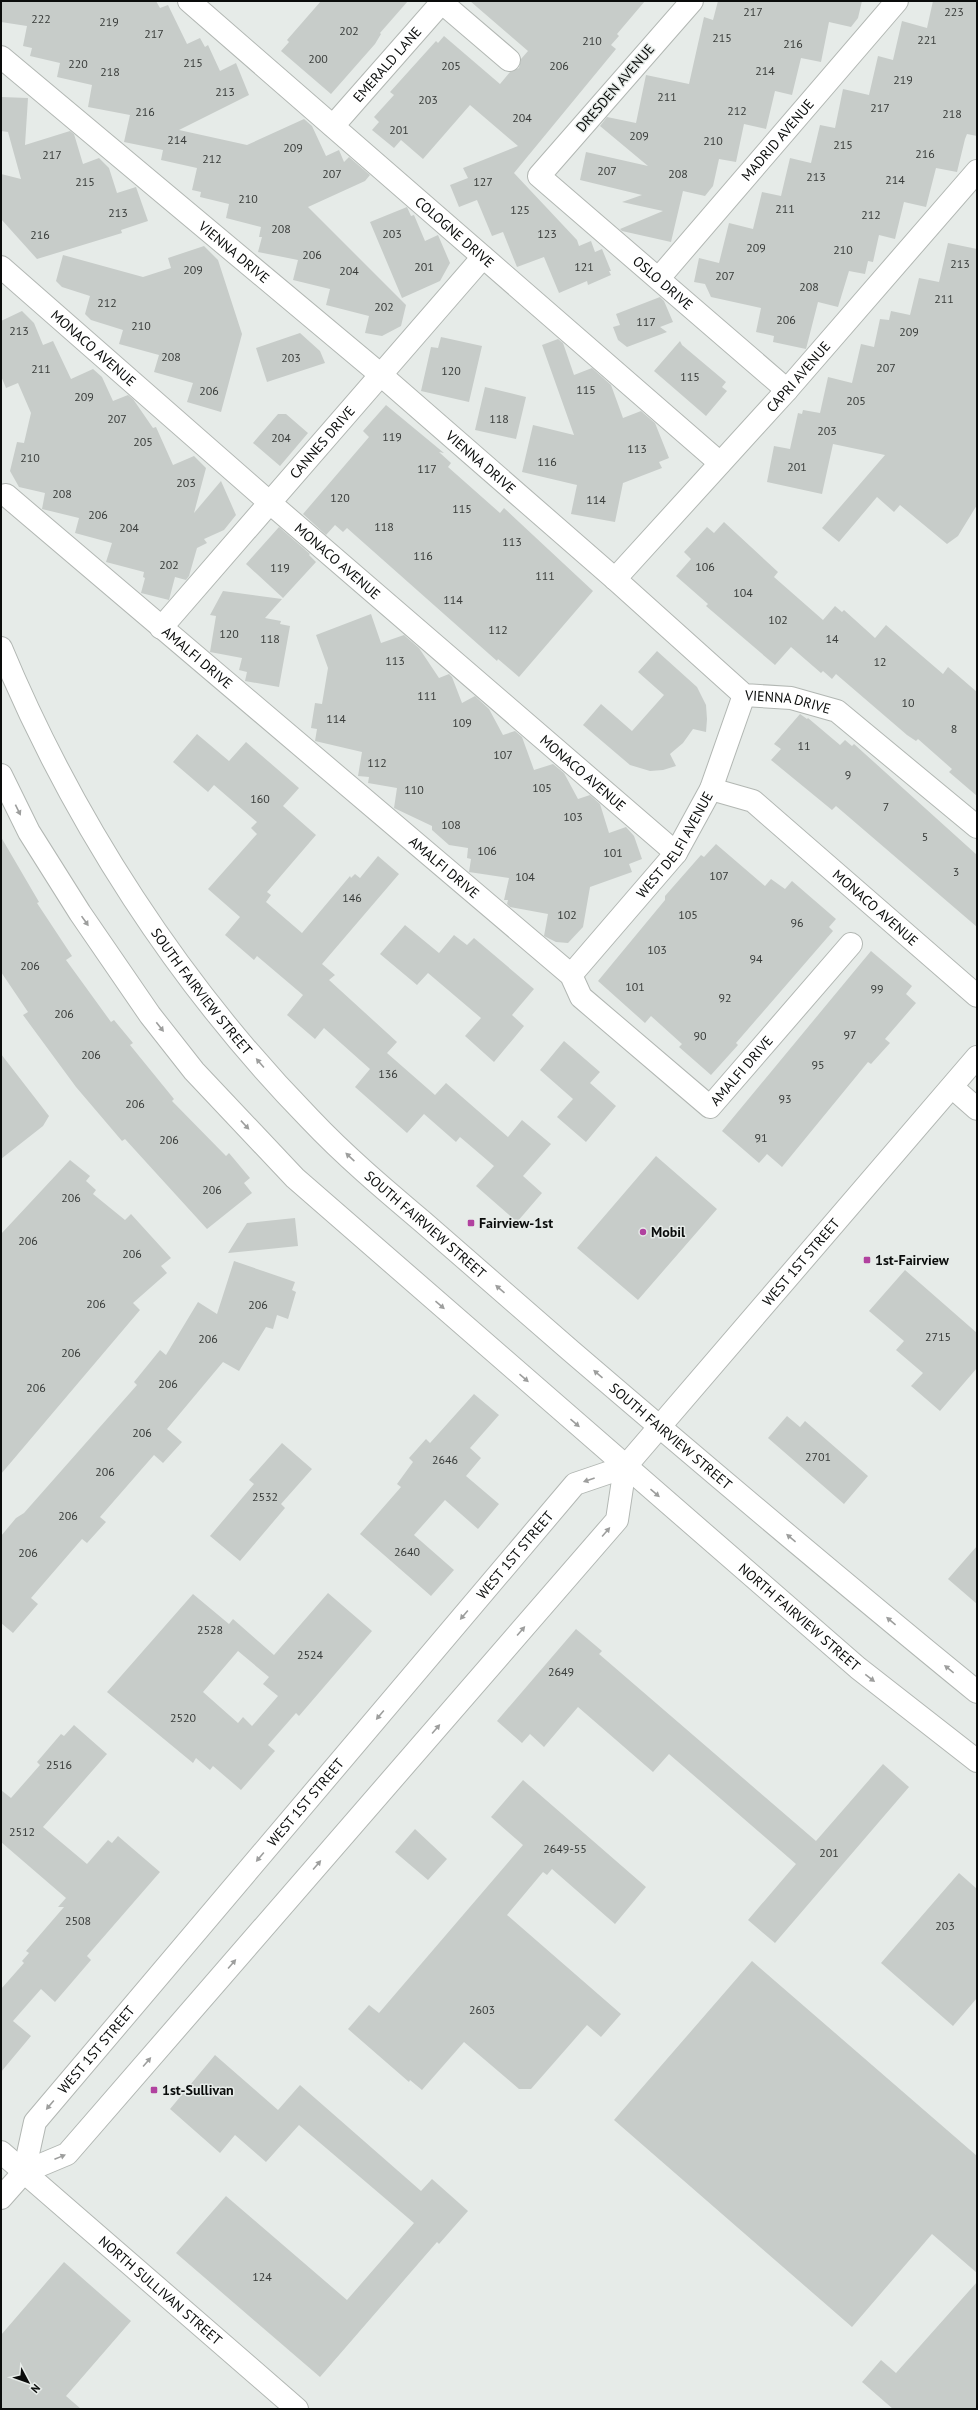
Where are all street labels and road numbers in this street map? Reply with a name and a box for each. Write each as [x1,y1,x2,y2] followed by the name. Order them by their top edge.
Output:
[349,23,425,106] street label: EMERALD LANE
[572,40,658,136] street label: DRESDEN AVENUE
[737,95,818,185] street label: MADRID AVENUE
[411,193,498,271] street label: COLOGNE DRIVE
[194,217,273,287] street label: VIENNA DRIVE
[629,252,697,314] street label: OSLO DRIVE
[47,306,140,390] street label: MONACO AVENUE
[762,338,834,416] street label: CAPRI AVENUE
[286,402,359,482] street label: CANNES DRIVE
[441,426,520,497] street label: VIENNA DRIVE
[291,519,384,603] street label: MONACO AVENUE
[158,623,236,692] street label: AMALFI DRIVE
[744,686,833,718] street label: VIENNA DRIVE
[536,731,630,815] street label: MONACO AVENUE
[632,788,717,902] street label: WEST DELFI AVENUE
[405,832,483,902] street label: AMALFI DRIVE
[829,865,922,950] street label: MONACO AVENUE
[147,925,256,1059] street label: SOUTH FAIRVIEW STREET
[706,1032,777,1109] street label: AMALFI DRIVE
[361,1167,490,1282] street label: SOUTH FAIRVIEW STREET
[758,1214,844,1310] street label: WEST 1ST STREET
[606,1379,736,1493] street label: SOUTH FAIRVIEW STREET
[473,1507,557,1603] street label: WEST 1ST STREET
[735,1559,864,1675] street label: NORTH FAIRVIEW STREET
[263,1754,348,1850] street label: WEST 1ST STREET
[54,2002,139,2097] street label: WEST 1ST STREET
[95,2232,226,2349] street label: NORTH SULLIVAN STREET

